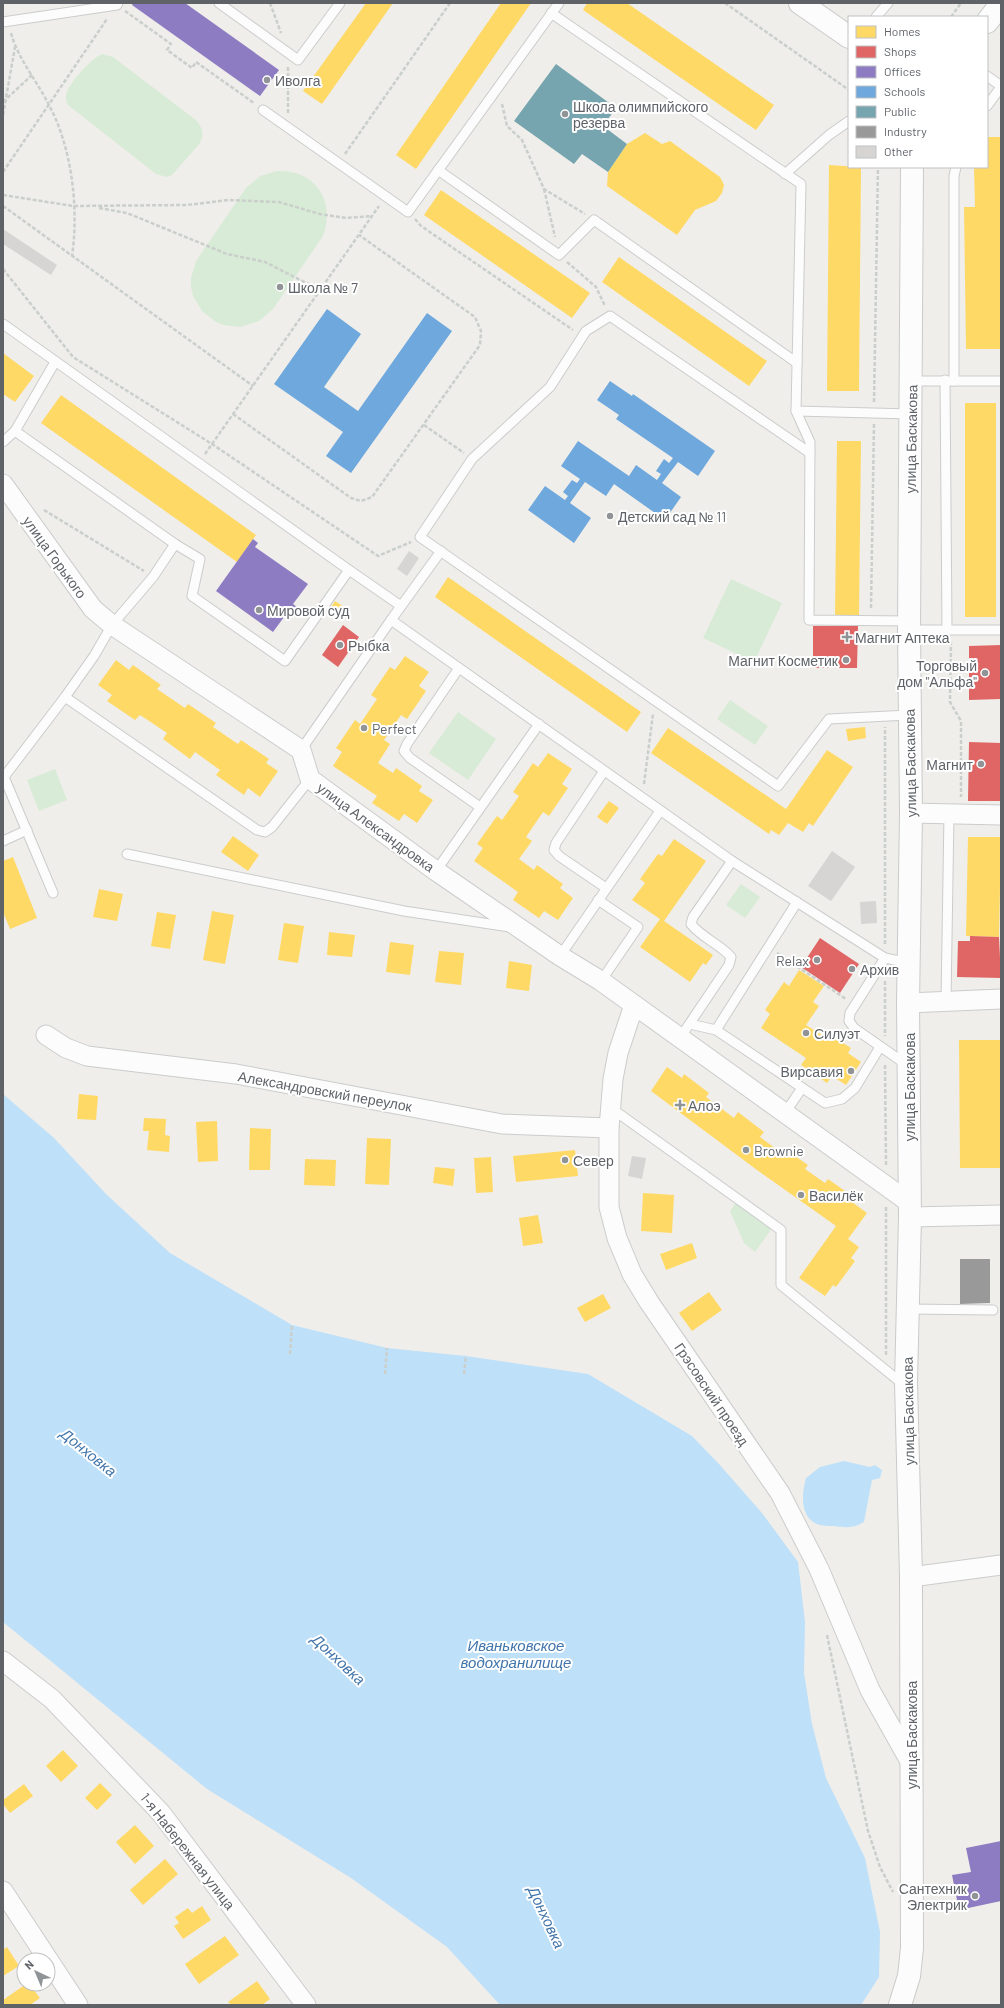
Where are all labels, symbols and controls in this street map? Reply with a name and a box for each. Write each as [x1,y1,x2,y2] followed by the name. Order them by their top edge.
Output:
[848,16,988,168] legend
[884,24,921,38] text: Homes
[884,44,917,58] text: Shops
[884,64,921,78] text: Offices
[275,72,321,89] place label: Иволга
[262,75,272,85] marker: Иволга
[884,84,925,98] text: Schools
[573,98,709,131] place label: Школа олимпийского резерва
[884,104,916,118] text: Public
[560,109,570,119] marker: Школа олимпийского резерва
[884,124,927,138] text: Industry
[884,144,914,158] text: Other
[288,279,358,296] place label: Школа № 7
[275,282,285,292] marker: Школа № 7
[902,384,920,493] street label: улица Баскакова
[618,508,726,525] place label: Детский сад № 11
[605,511,615,521] marker: Детский сад № 11
[19,513,91,602] street label: улица Горького
[267,602,349,619] place label: Мировой суд
[254,605,264,615] marker: Мировой суд
[855,629,950,646] place label: Магнит Аптека
[842,632,852,642] marker: Магнит Аптека
[348,637,390,654] place label: Рыбка
[335,640,345,650] marker: Рыбка
[728,652,839,669] place label: Магнит Косметик
[841,655,851,665] marker: Магнит Косметик
[897,657,977,690] place label: Торговый дом "Альфа"
[980,668,990,678] marker: Торговый дом "Альфа"
[901,708,919,817] street label: улица Баскакова
[372,720,417,737] place label: Perfect
[359,723,369,733] marker: Perfect
[926,756,974,773] place label: Магнит
[976,759,986,769] marker: Магнит
[314,779,438,875] street label: улица Александровка
[776,952,809,969] place label: Relax
[812,955,822,965] marker: Relax
[860,961,899,978] place label: Архив
[847,964,857,974] marker: Архив
[814,1025,861,1042] place label: Силуэт
[801,1028,811,1038] marker: Силуэт
[901,1032,918,1141] street label: улица Баскакова
[780,1063,843,1080] place label: Вирсавия
[846,1066,856,1076] marker: Вирсавия
[237,1067,414,1115] street label: Александровский переулок
[688,1097,721,1114] place label: Алоэ
[675,1100,685,1110] marker: Алоэ
[754,1142,804,1159] place label: Brownie
[741,1145,751,1155] marker: Brownie
[573,1152,614,1169] place label: Север
[560,1155,570,1165] marker: Север
[809,1187,864,1204] place label: Василёк
[796,1190,806,1200] marker: Василёк
[671,1339,753,1449] street label: Грэсовский проезд
[899,1356,917,1465] street label: улица Баскакова
[56,1423,120,1480] water label: Донховка
[307,1629,369,1688] water label: Донховка
[461,1636,571,1671] water label: Иваньковское водохранилище
[903,1680,920,1789] street label: улица Баскакова
[137,1789,239,1913] street label: 1-я Набережная улица
[899,1880,968,1913] place label: Сантехник Электрик
[524,1881,569,1951] water label: Донховка
[970,1891,980,1901] marker: Сантехник Электрик
[16,1952,56,1992] north arrow
[22,1957,36,1972] text: N

